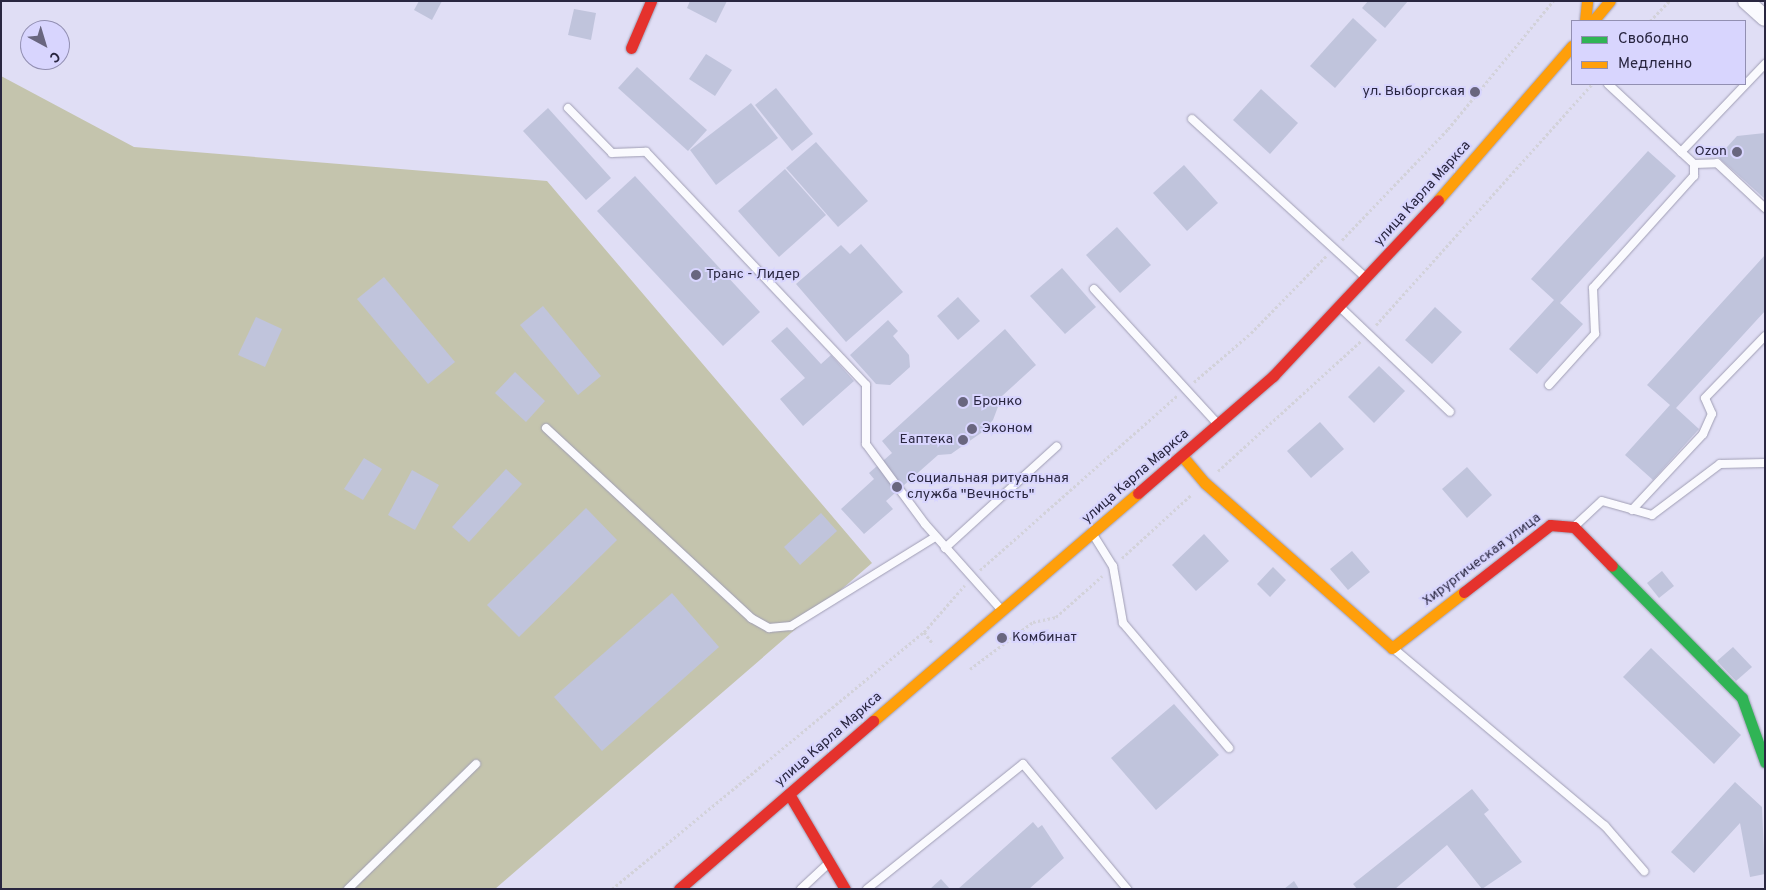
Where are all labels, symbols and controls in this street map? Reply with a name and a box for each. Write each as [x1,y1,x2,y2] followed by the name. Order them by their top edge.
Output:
[20,20,70,70] north arrow
[1571,20,1746,85] legend
[1618,30,1689,49] text: Свободно
[45,47,63,66] text: С
[1618,55,1692,74] text: Медленно
[1362,84,1465,100] place label: ул. Выборгская
[1469,86,1481,98] marker: ул. Выборгская
[1371,138,1475,250] street label: улица Карла Маркса
[1694,144,1727,160] place label: Ozon
[1731,146,1743,158] marker: Ozon
[706,267,800,283] place label: Транс - Лидер
[690,269,702,281] marker: Транс - Лидер
[973,394,1022,410] place label: Бронко
[957,396,969,408] marker: Бронко
[982,421,1032,437] place label: Эконом
[966,423,978,435] marker: Эконом
[1079,426,1193,528] street label: улица Карла Маркса
[900,432,953,448] place label: Еаптека
[957,434,969,446] marker: Еаптека
[907,471,1069,504] place label: Социальная ритуальная служба "Вечность"
[891,481,903,493] marker: Социальная ритуальная служба "Вечность"
[1419,510,1545,610] street label: Хирургическая улица
[1012,630,1077,646] place label: Комбинат
[996,632,1008,644] marker: Комбинат
[772,689,886,791] street label: улица Карла Маркса

